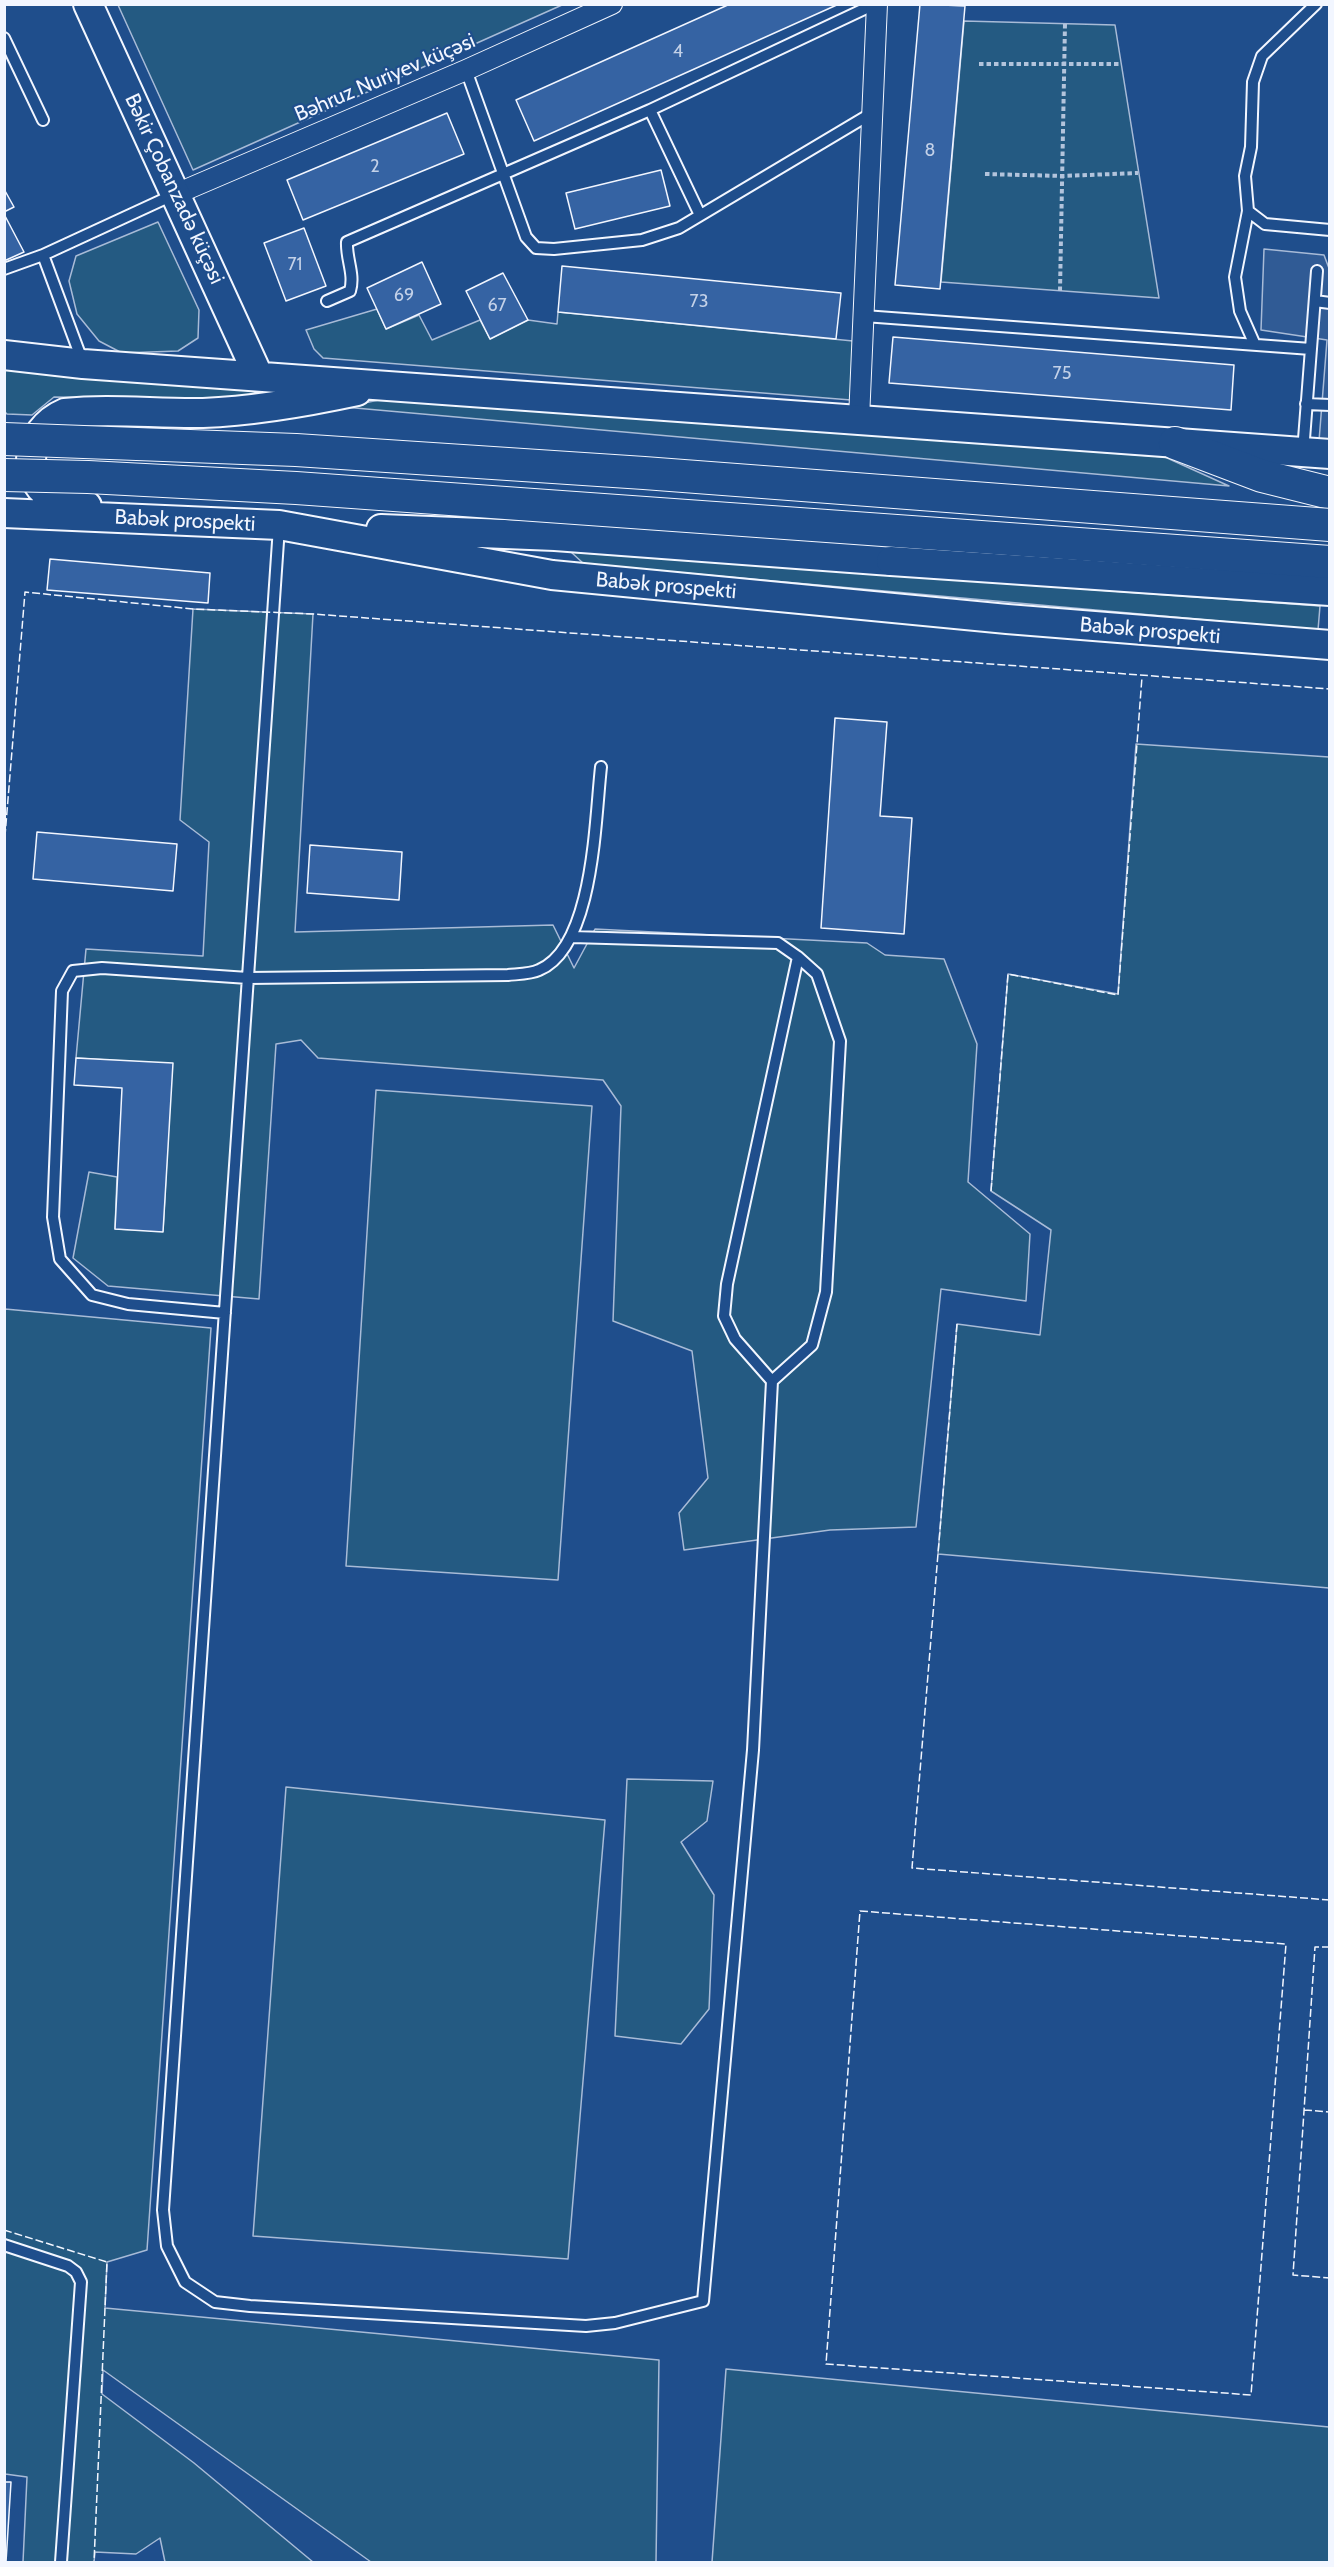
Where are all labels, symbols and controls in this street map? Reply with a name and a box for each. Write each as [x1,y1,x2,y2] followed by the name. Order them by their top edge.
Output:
[291,29,479,127] street label: Bəhruz Nuriyev küçəsi
[673,41,683,63] house number: 4
[119,90,229,288] street label: Bəkir Çobanzadə küçəsi
[925,140,935,162] house number: 8
[370,156,380,178] house number: 2
[288,254,302,276] house number: 71
[394,285,414,307] house number: 69
[690,291,708,313] house number: 73
[487,295,507,317] house number: 67
[1053,363,1071,385] house number: 75
[114,505,256,537] street label: Babək prospekti
[595,567,737,605] street label: Babək prospekti
[1079,612,1221,650] street label: Babək prospekti

